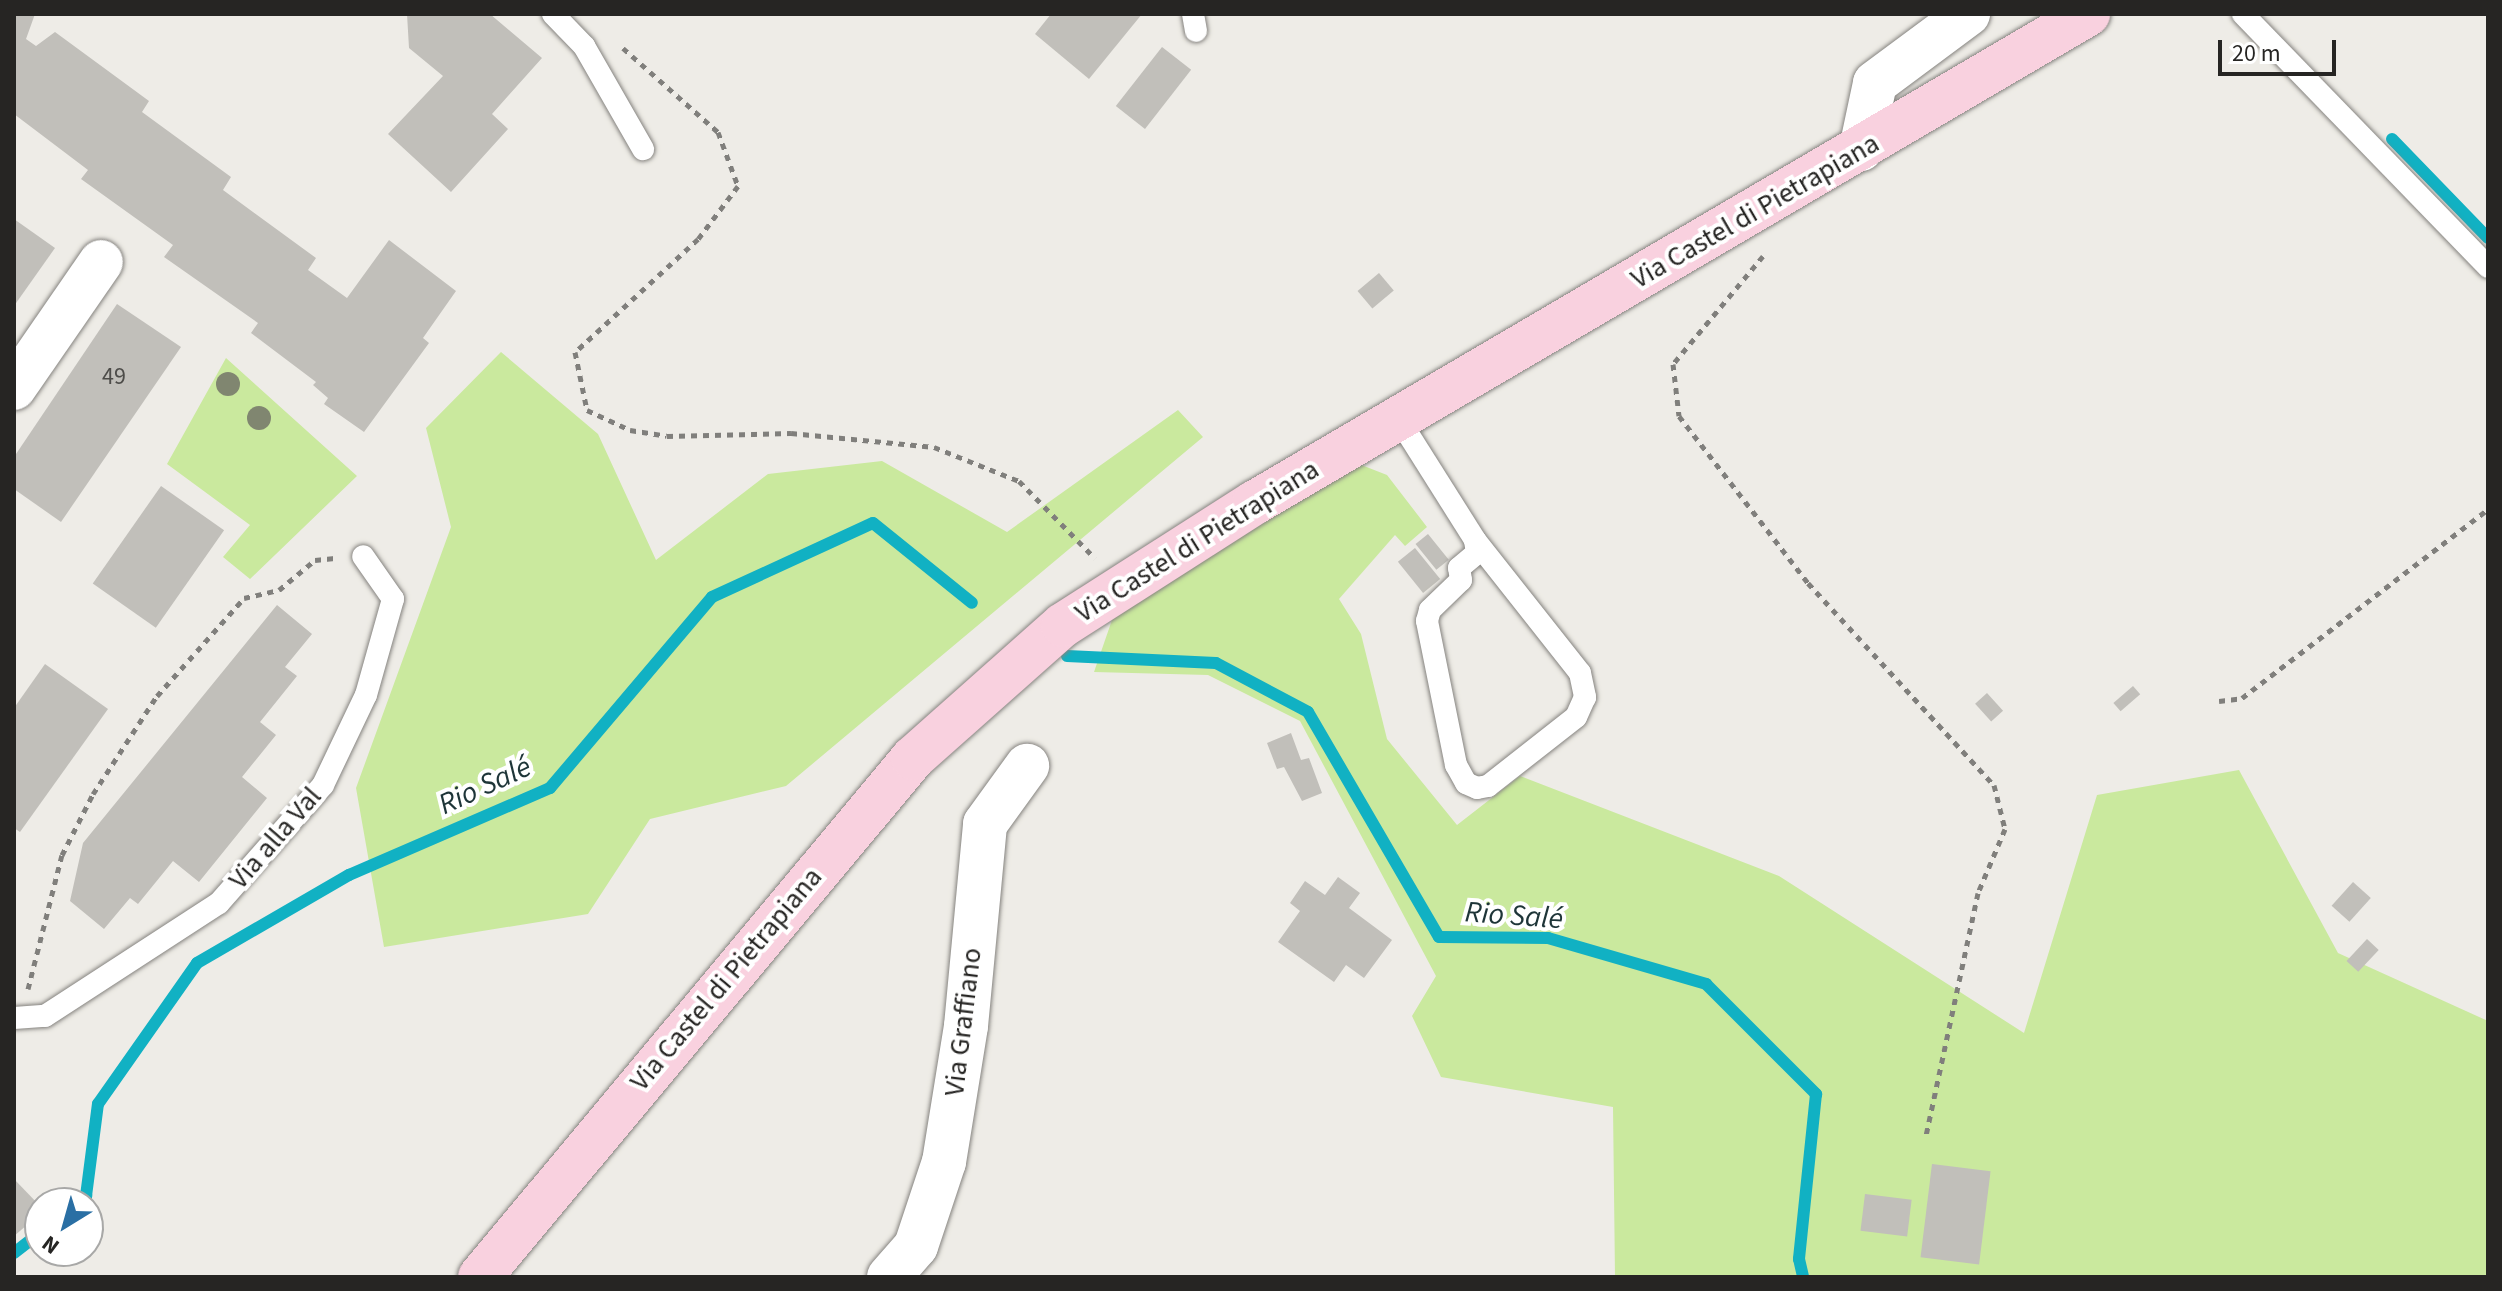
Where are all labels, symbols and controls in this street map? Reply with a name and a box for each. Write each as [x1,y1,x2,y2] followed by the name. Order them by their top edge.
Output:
[2222,24,2340,74] scale bar
[2232,36,2281,71] text: 20 m
[1625,126,1885,296] street label: Via Castel di Pietrapiana
[102,363,126,391] house number: 49
[1069,452,1325,630] street label: Via Castel di Pietrapiana
[433,749,537,823] water label: Rio Salé
[222,780,328,896] street label: Via alla Val
[623,861,829,1097] street label: Via Castel di Pietrapiana
[1464,895,1564,937] water label: Rio Salé
[937,946,989,1098] street label: Via Graffiano
[24,1187,104,1267] north arrow
[35,1227,66,1262] text: N

